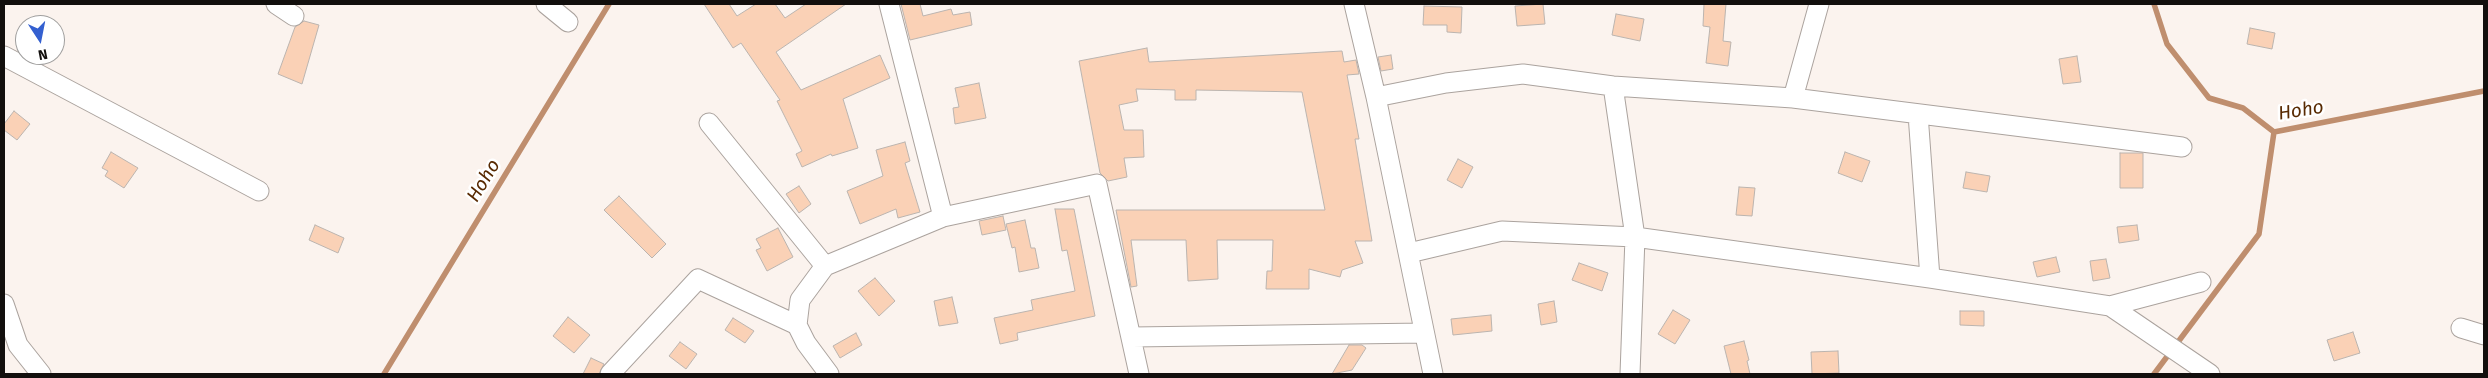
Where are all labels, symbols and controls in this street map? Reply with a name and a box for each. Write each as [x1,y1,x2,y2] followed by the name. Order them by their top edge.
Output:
[15,15,65,65] north arrow
[37,45,49,63] text: N
[2277,96,2325,126] water label: Hoho
[462,155,506,207] water label: Hoho

